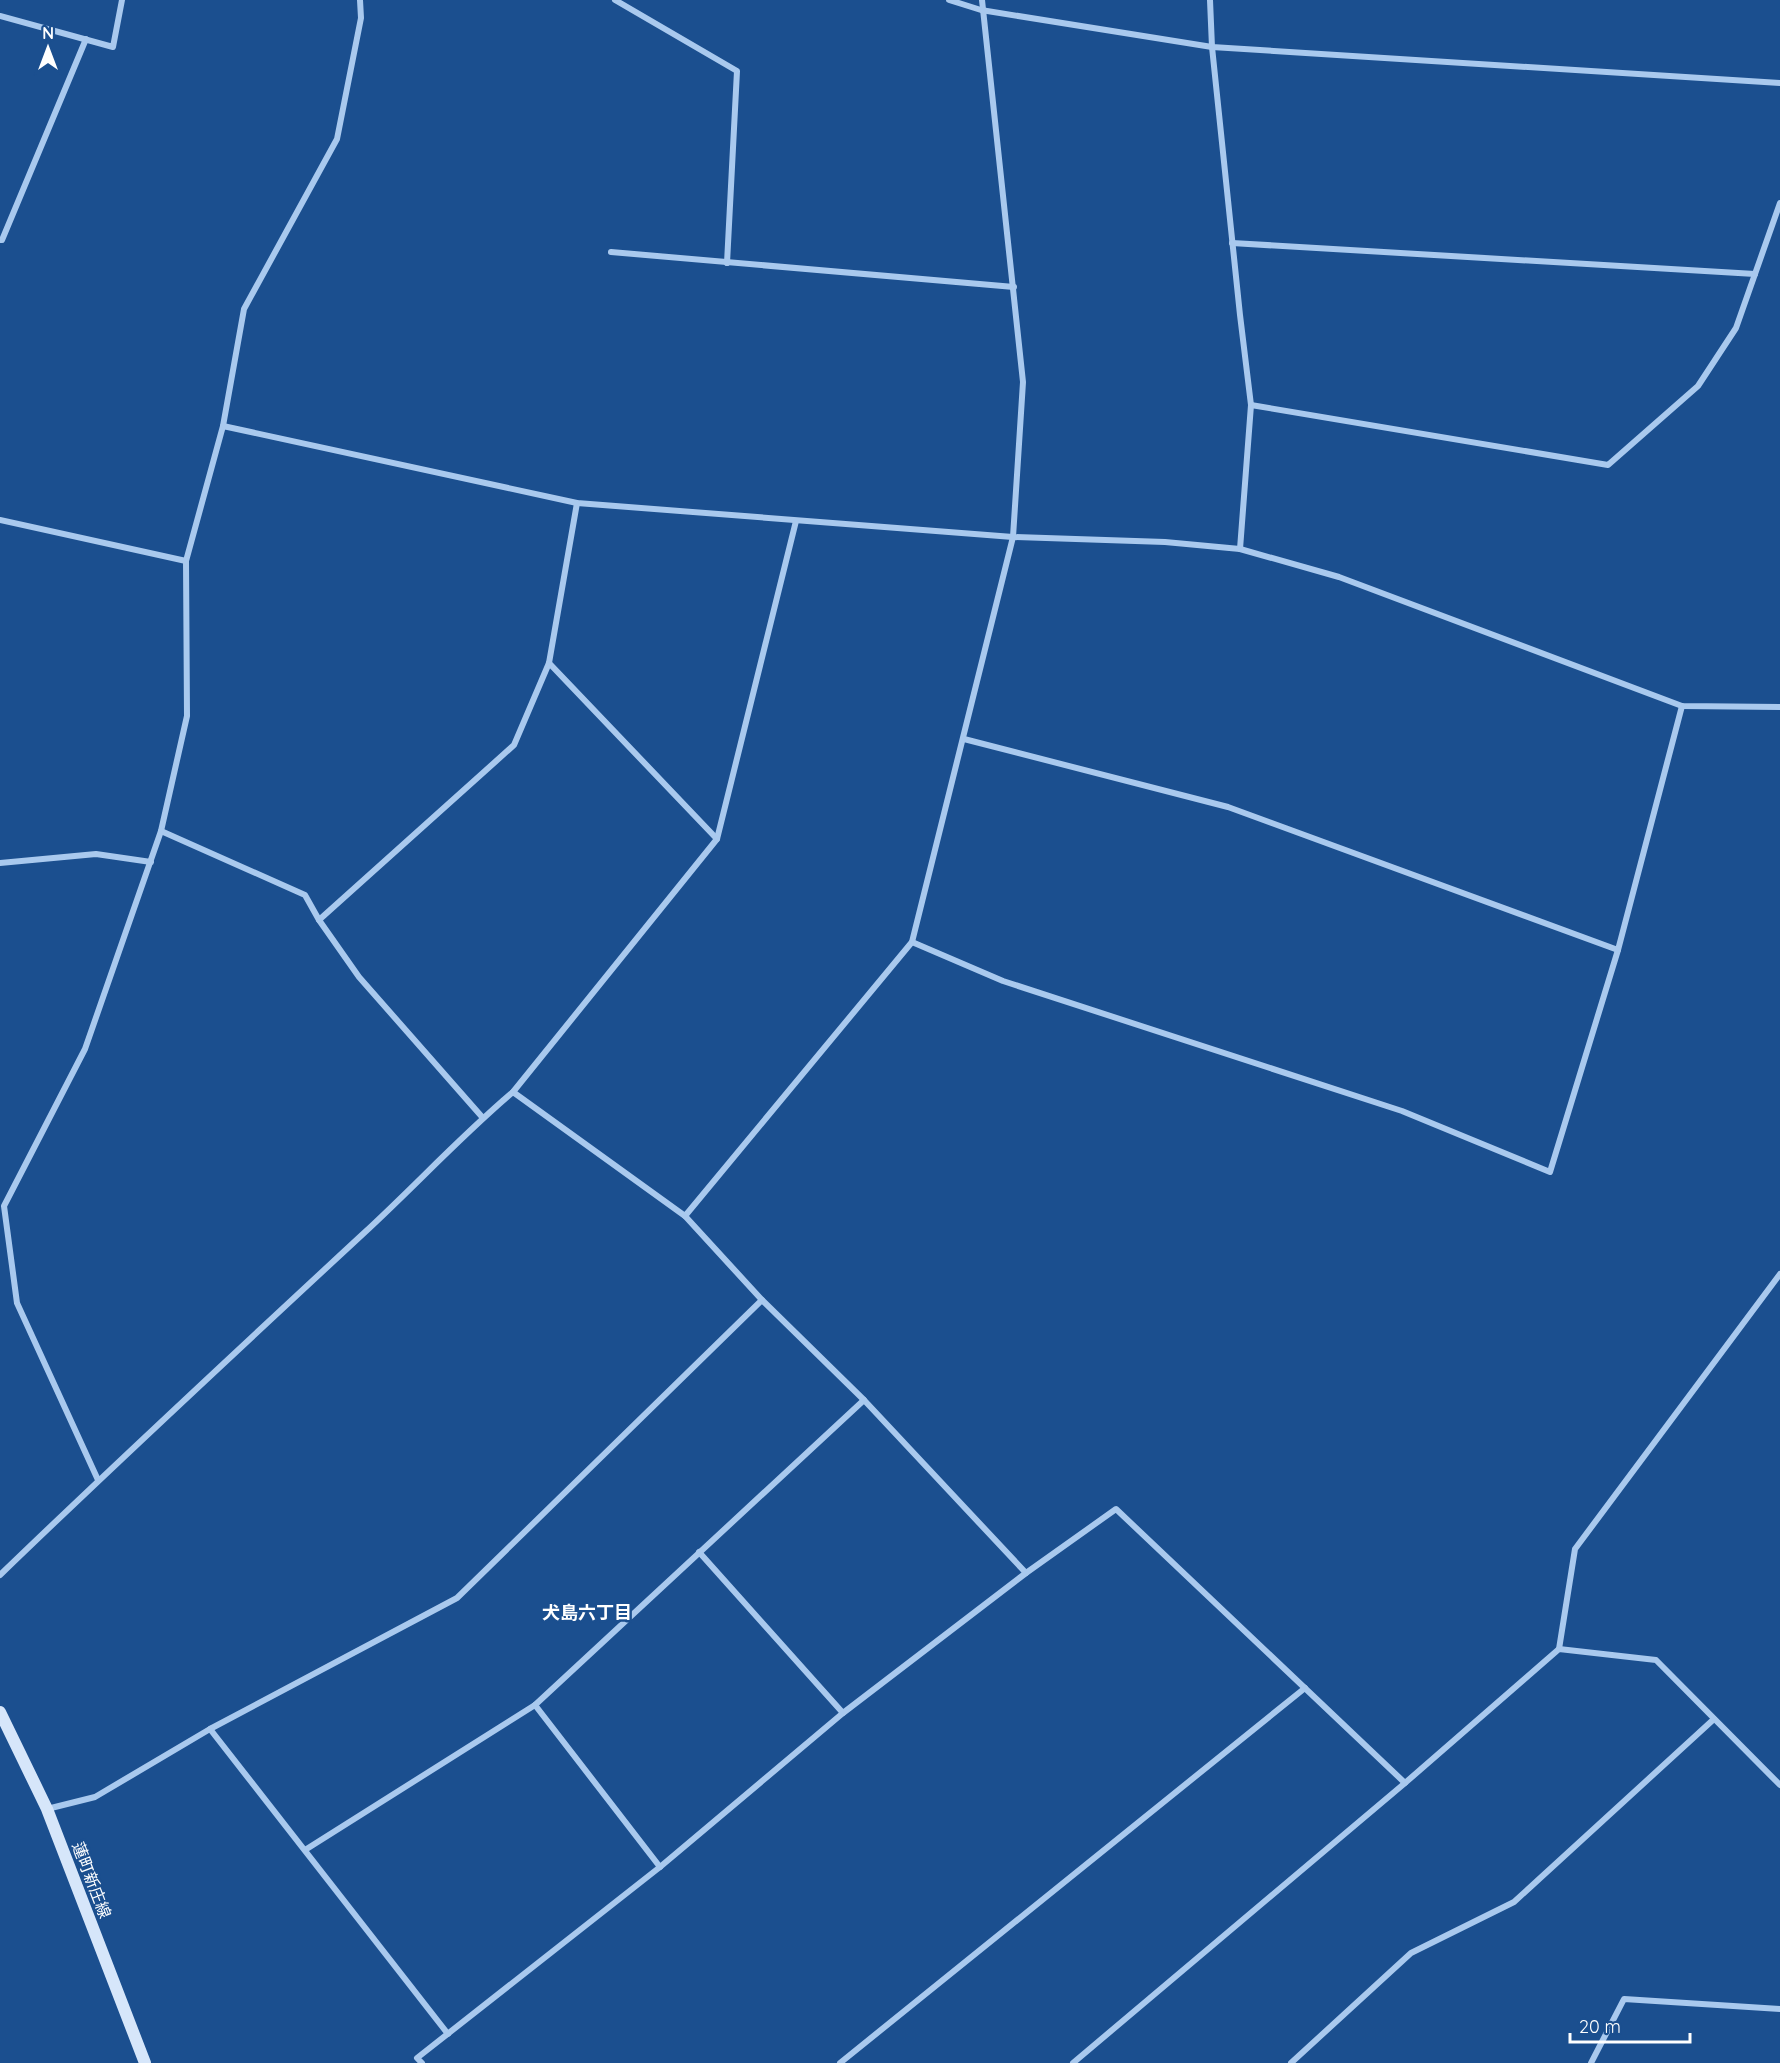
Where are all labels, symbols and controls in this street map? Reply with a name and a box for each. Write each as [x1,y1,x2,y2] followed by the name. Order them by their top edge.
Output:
[18,18,78,78] north arrow
[42,23,54,43] text: N
[542,1601,632,1624] district label: 犬島六丁目
[68,1839,116,1921] street label: 蓮町新庄線
[1570,2006,1690,2044] scale bar
[1579,2015,1621,2038] text: 20 m

